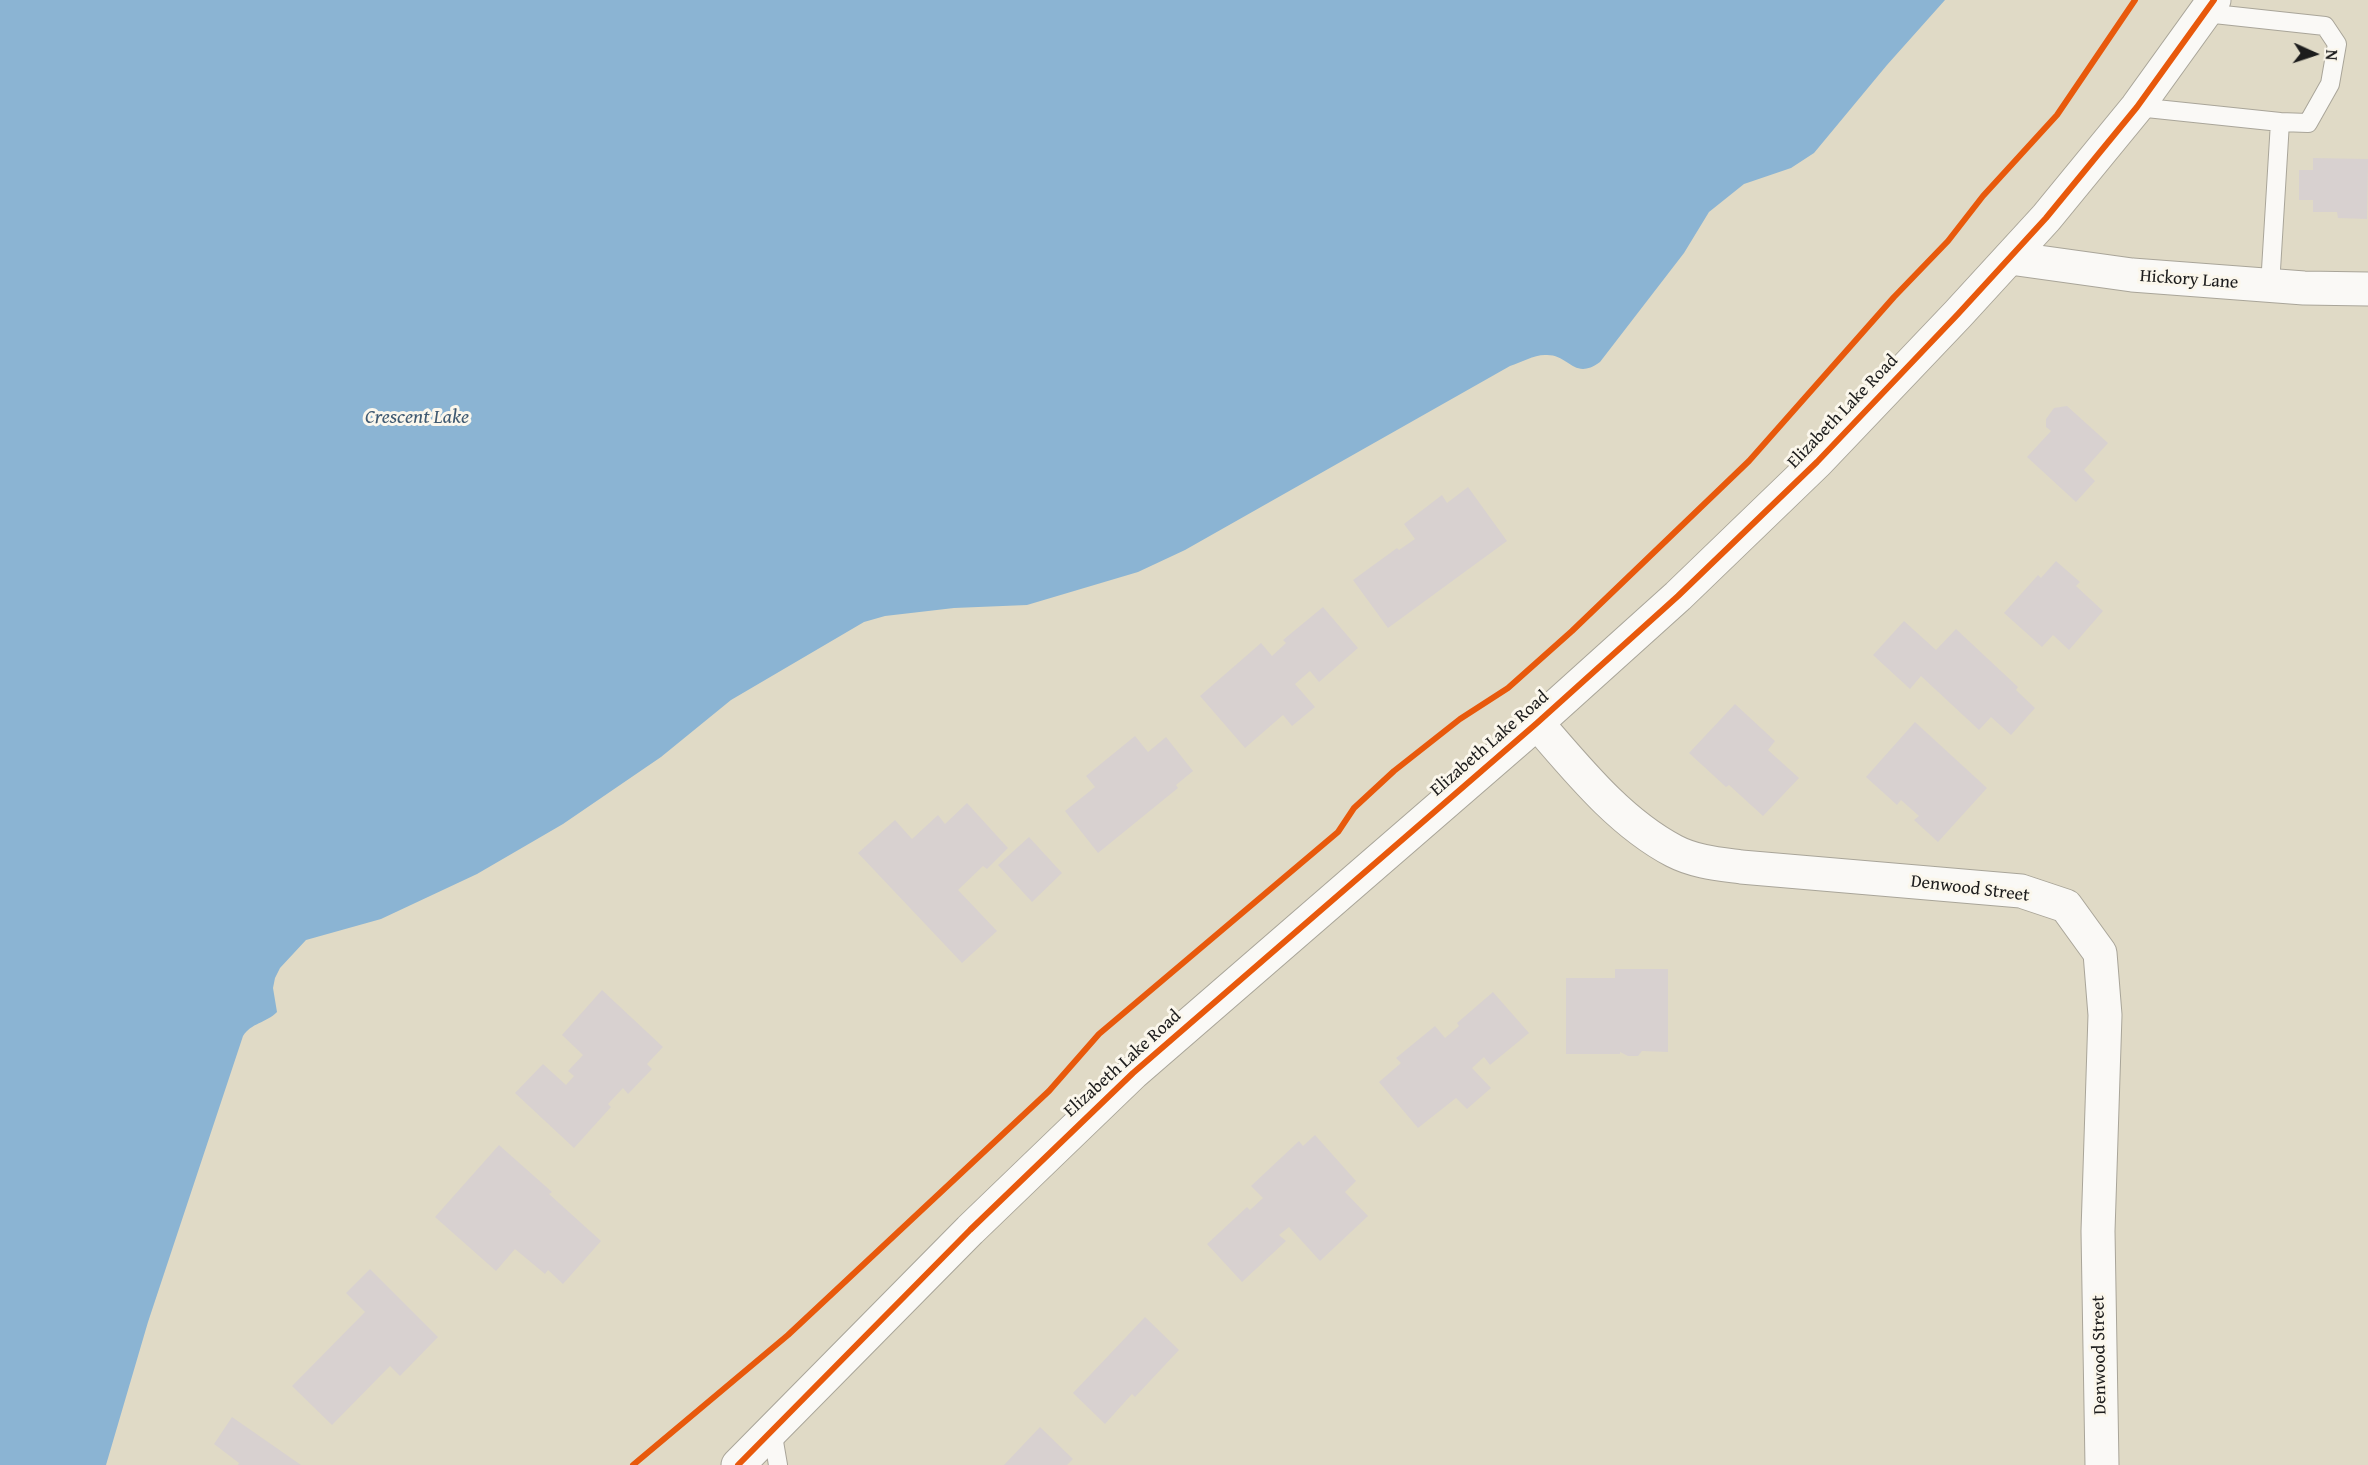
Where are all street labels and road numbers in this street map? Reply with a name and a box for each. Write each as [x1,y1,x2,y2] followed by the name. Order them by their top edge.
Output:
[2139,266,2239,294] street label: Hickory Lane
[1783,351,1903,473] street label: Elizabeth Lake Road
[1426,687,1554,801] street label: Elizabeth Lake Road
[1909,871,2031,907] street label: Denwood Street
[1060,1006,1186,1122] street label: Elizabeth Lake Road
[2088,1295,2112,1415] street label: Denwood Street

